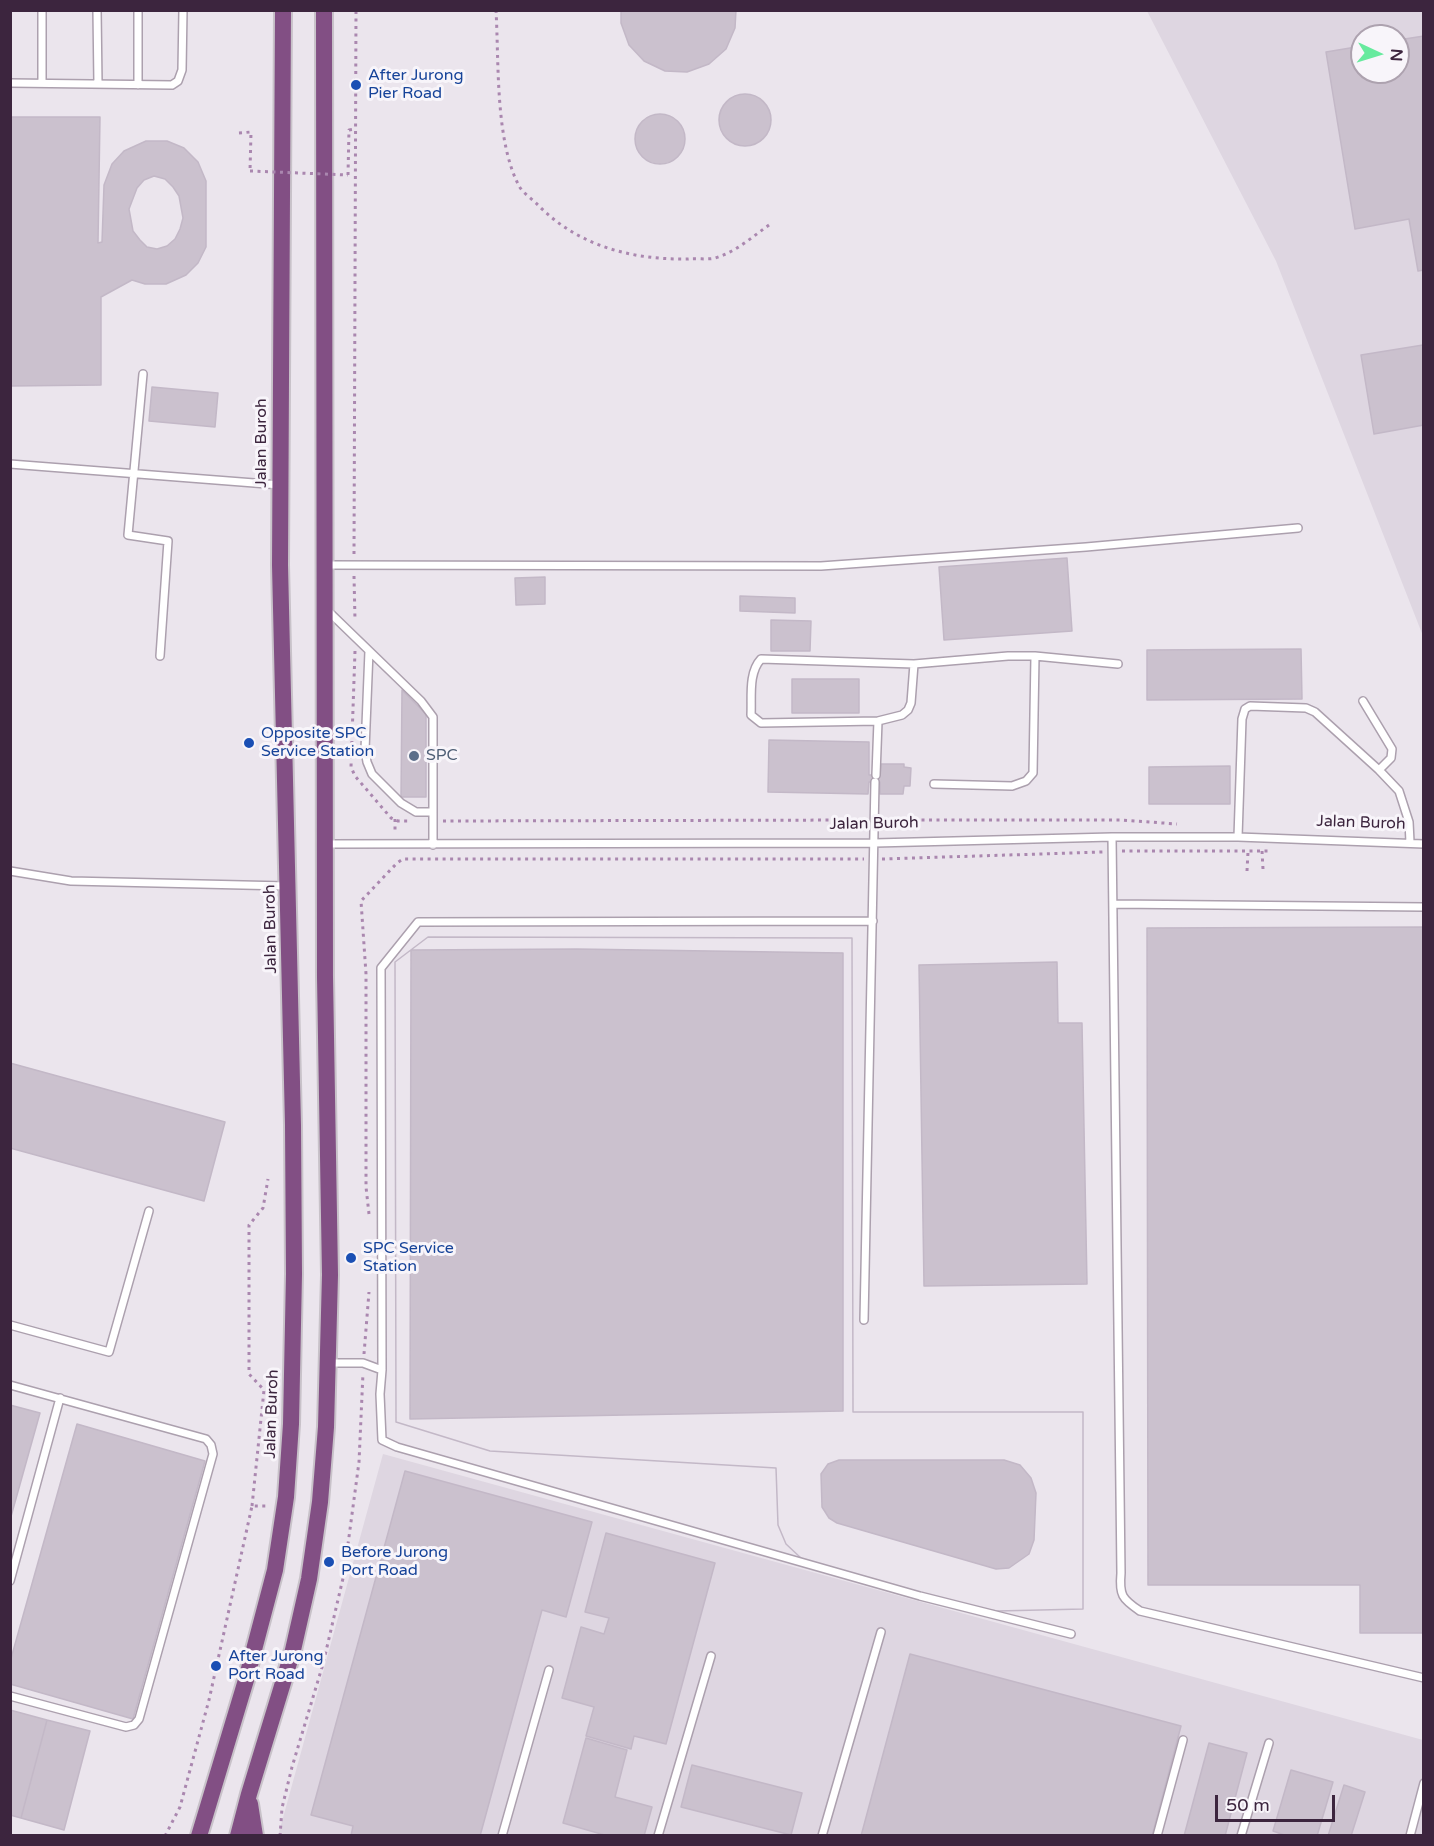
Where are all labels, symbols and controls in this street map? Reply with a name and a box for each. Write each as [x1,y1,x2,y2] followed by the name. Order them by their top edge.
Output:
[1350,24,1410,84] north arrow
[1386,48,1406,62] text: N
[368,66,464,104] place label: After Jurong Pier Road
[349,78,363,92] marker: After Jurong Pier Road
[252,398,272,488] street label: Jalan Buroh
[261,724,374,762] place label: Opposite SPC Service Station
[242,736,256,750] marker: Opposite SPC Service Station
[426,746,458,766] place label: SPC
[407,749,421,763] marker: SPC
[1316,812,1406,834] street label: Jalan Buroh
[829,814,919,834] street label: Jalan Buroh
[261,884,281,974] street label: Jalan Buroh
[363,1239,454,1277] place label: SPC Service Station
[344,1251,358,1265] marker: SPC Service Station
[261,1369,283,1459] street label: Jalan Buroh
[341,1543,448,1581] place label: Before Jurong Port Road
[322,1555,336,1569] marker: Before Jurong Port Road
[228,1647,324,1685] place label: After Jurong Port Road
[209,1659,223,1673] marker: After Jurong Port Road
[1218,1783,1338,1821] scale bar
[1226,1794,1270,1816] text: 50 m

